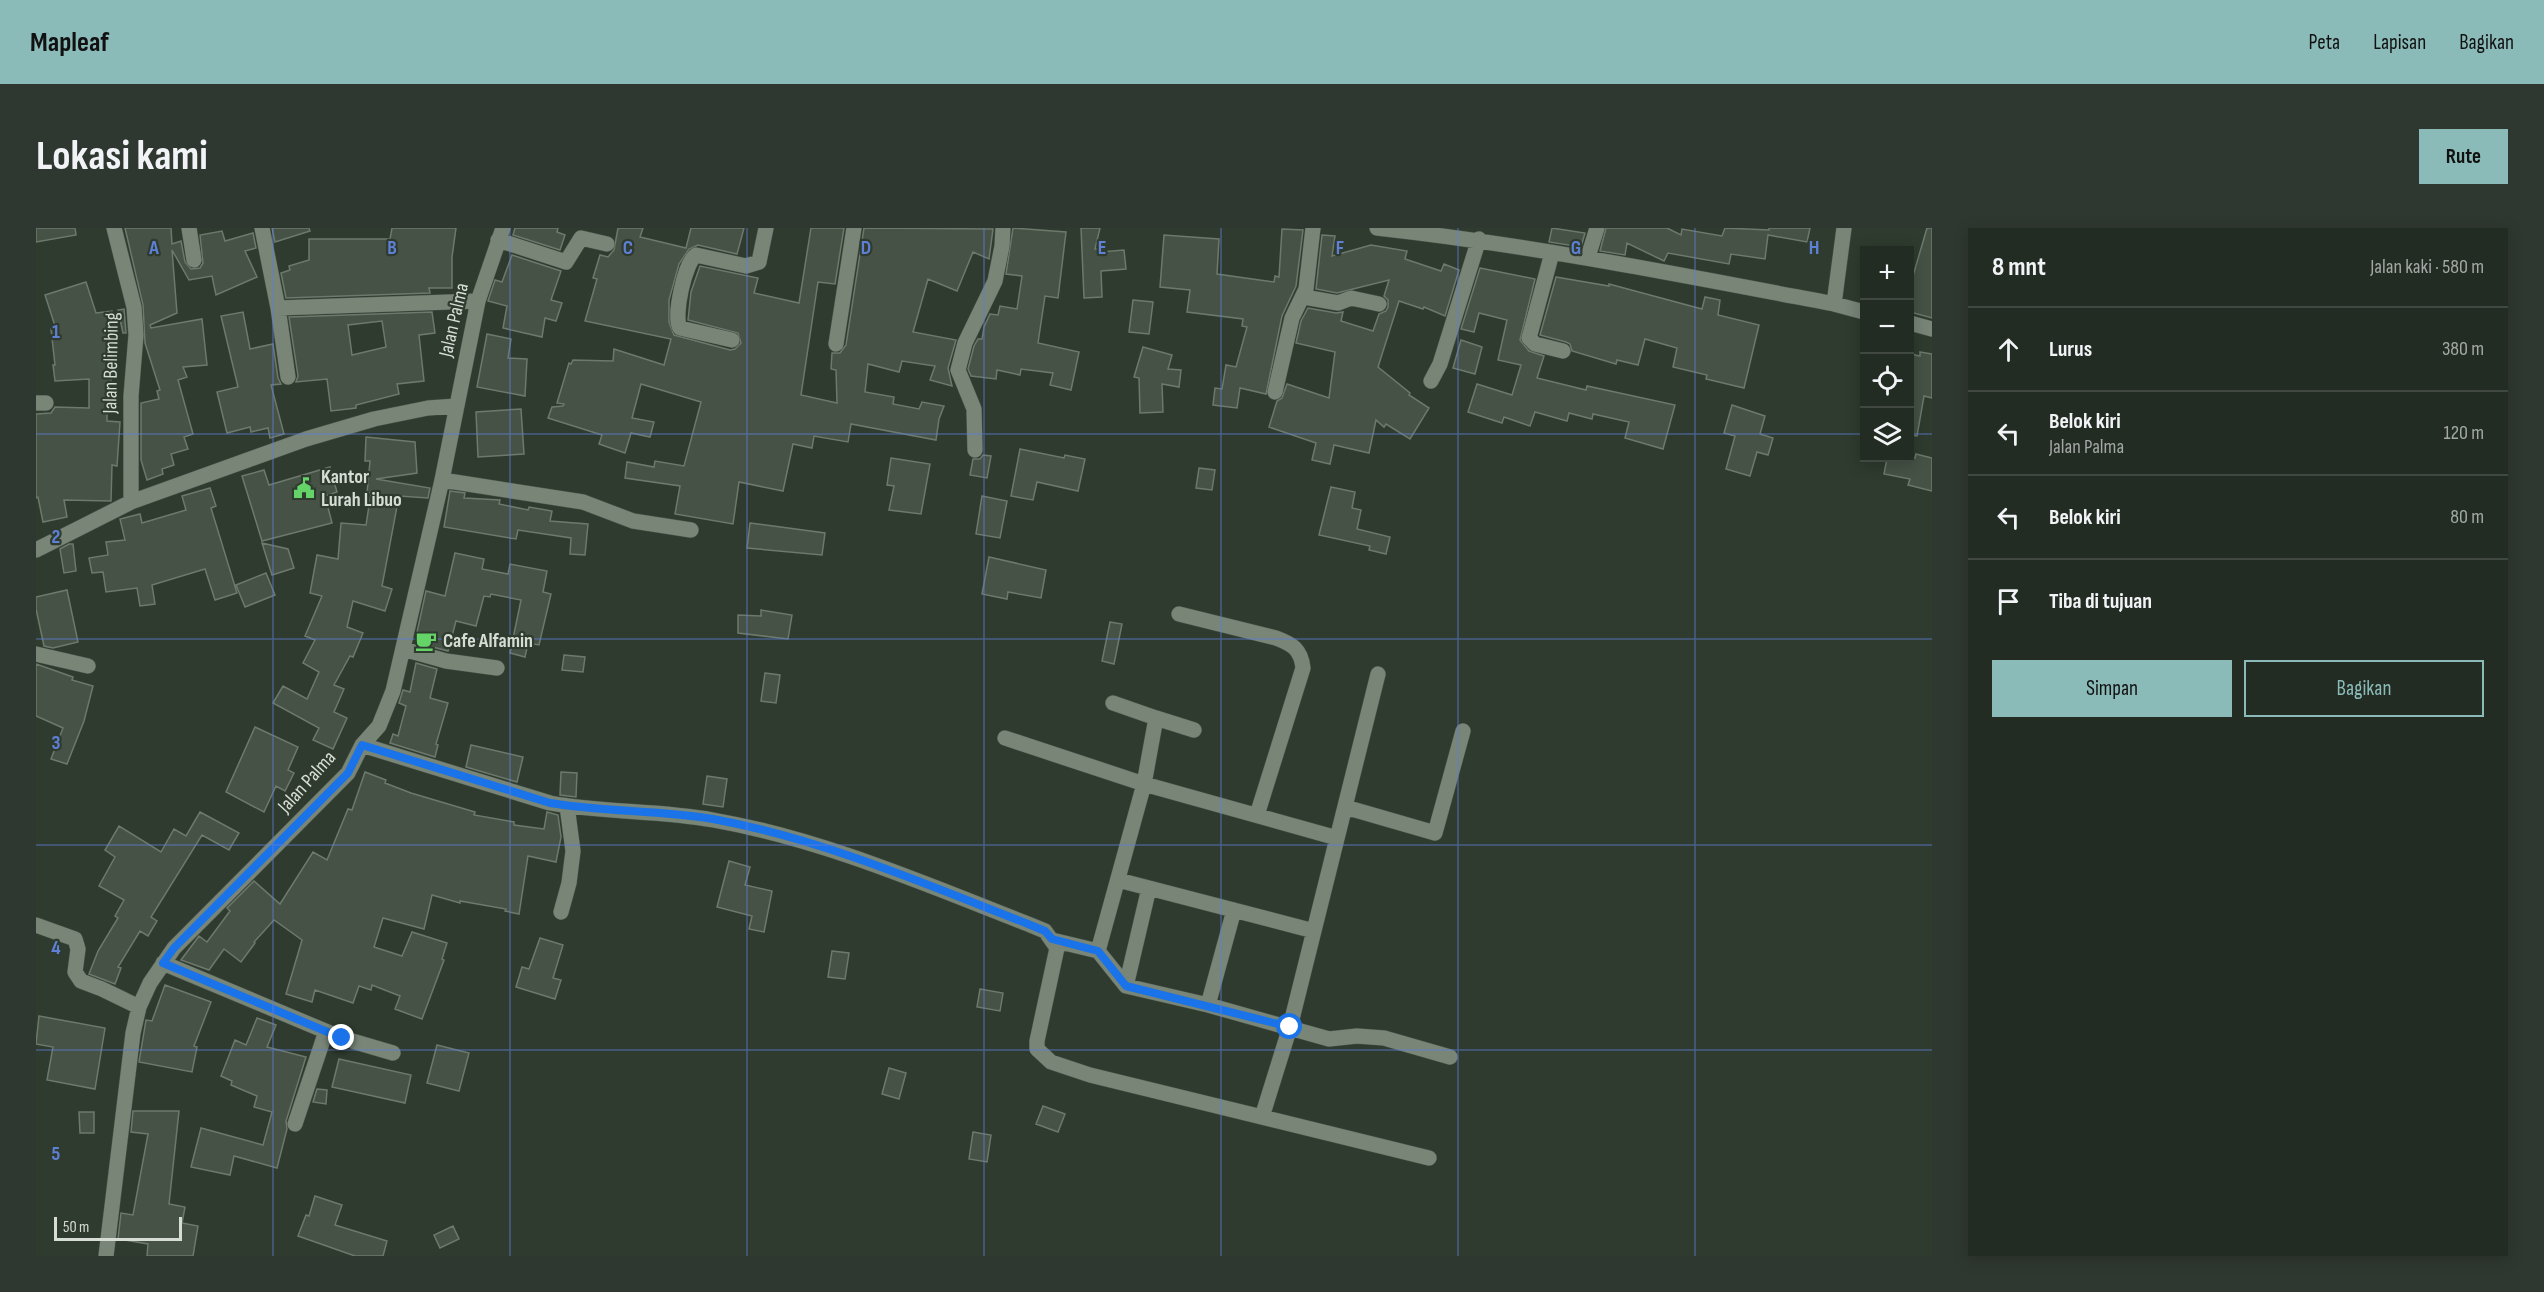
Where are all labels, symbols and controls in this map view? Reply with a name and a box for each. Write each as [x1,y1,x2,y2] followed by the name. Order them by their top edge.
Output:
[30,26,109,59] text: Mapleaf
[2309,30,2340,55] text: Peta
[2373,30,2426,55] text: Lapisan
[2459,30,2514,55] text: Bagikan
[2419,129,2508,184] button: Rute
[36,131,208,182] text: Lokasi kami
[148,236,159,260] text: A
[387,236,397,260] text: B
[623,236,633,260] text: C
[861,236,871,260] text: D
[1098,236,1106,260] text: E
[1336,236,1344,260] text: F
[1571,236,1581,260] text: G
[1809,236,1819,260] text: H
[1860,246,1914,462] map controls
[1860,246,1914,300] button: +
[1992,252,2046,283] text: 8 mnt
[2370,255,2484,279] text: Jalan kaki · 580 m
[434,281,474,360] street label: Jalan Palma
[1860,300,1914,354] button: −
[98,312,124,415] street label: Jalan Belimbing
[52,320,60,344] text: 1
[1992,333,2025,366] icon: ahead
[2049,336,2092,363] text: Lurus
[2442,337,2484,361] text: 380 m
[1860,354,1914,408] button: locate
[1860,408,1914,462] button: layers
[2049,408,2121,435] text: Belok kiri
[1992,417,2025,450] icon: left
[2444,421,2484,445] text: 120 m
[2049,435,2124,459] text: Jalan Palma
[321,465,402,512] place label: Kantor Lurah Libuo
[292,476,316,500] public building icon: Kantor Lurah Libuo
[1992,501,2025,534] icon: left
[2049,504,2121,531] text: Belok kiri
[2450,505,2484,529] text: 80 m
[52,525,60,549] text: 2
[1992,585,2025,618] icon: arrive
[2049,588,2152,615] text: Tiba di tujuan
[414,629,438,653] cafe icon: Cafe Alfamin
[443,629,533,653] place label: Cafe Alfamin
[1992,660,2232,717] button: Simpan
[2244,660,2484,717] button: Bagikan
[52,731,61,755] text: 3
[272,746,341,819] street label: Jalan Palma
[51,936,61,960] text: 4
[1276,1013,1302,1039] route start
[328,1024,354,1050] route end
[52,1142,61,1166] text: 5
[54,1214,182,1242] scale bar
[63,1218,89,1237] text: 50 m

